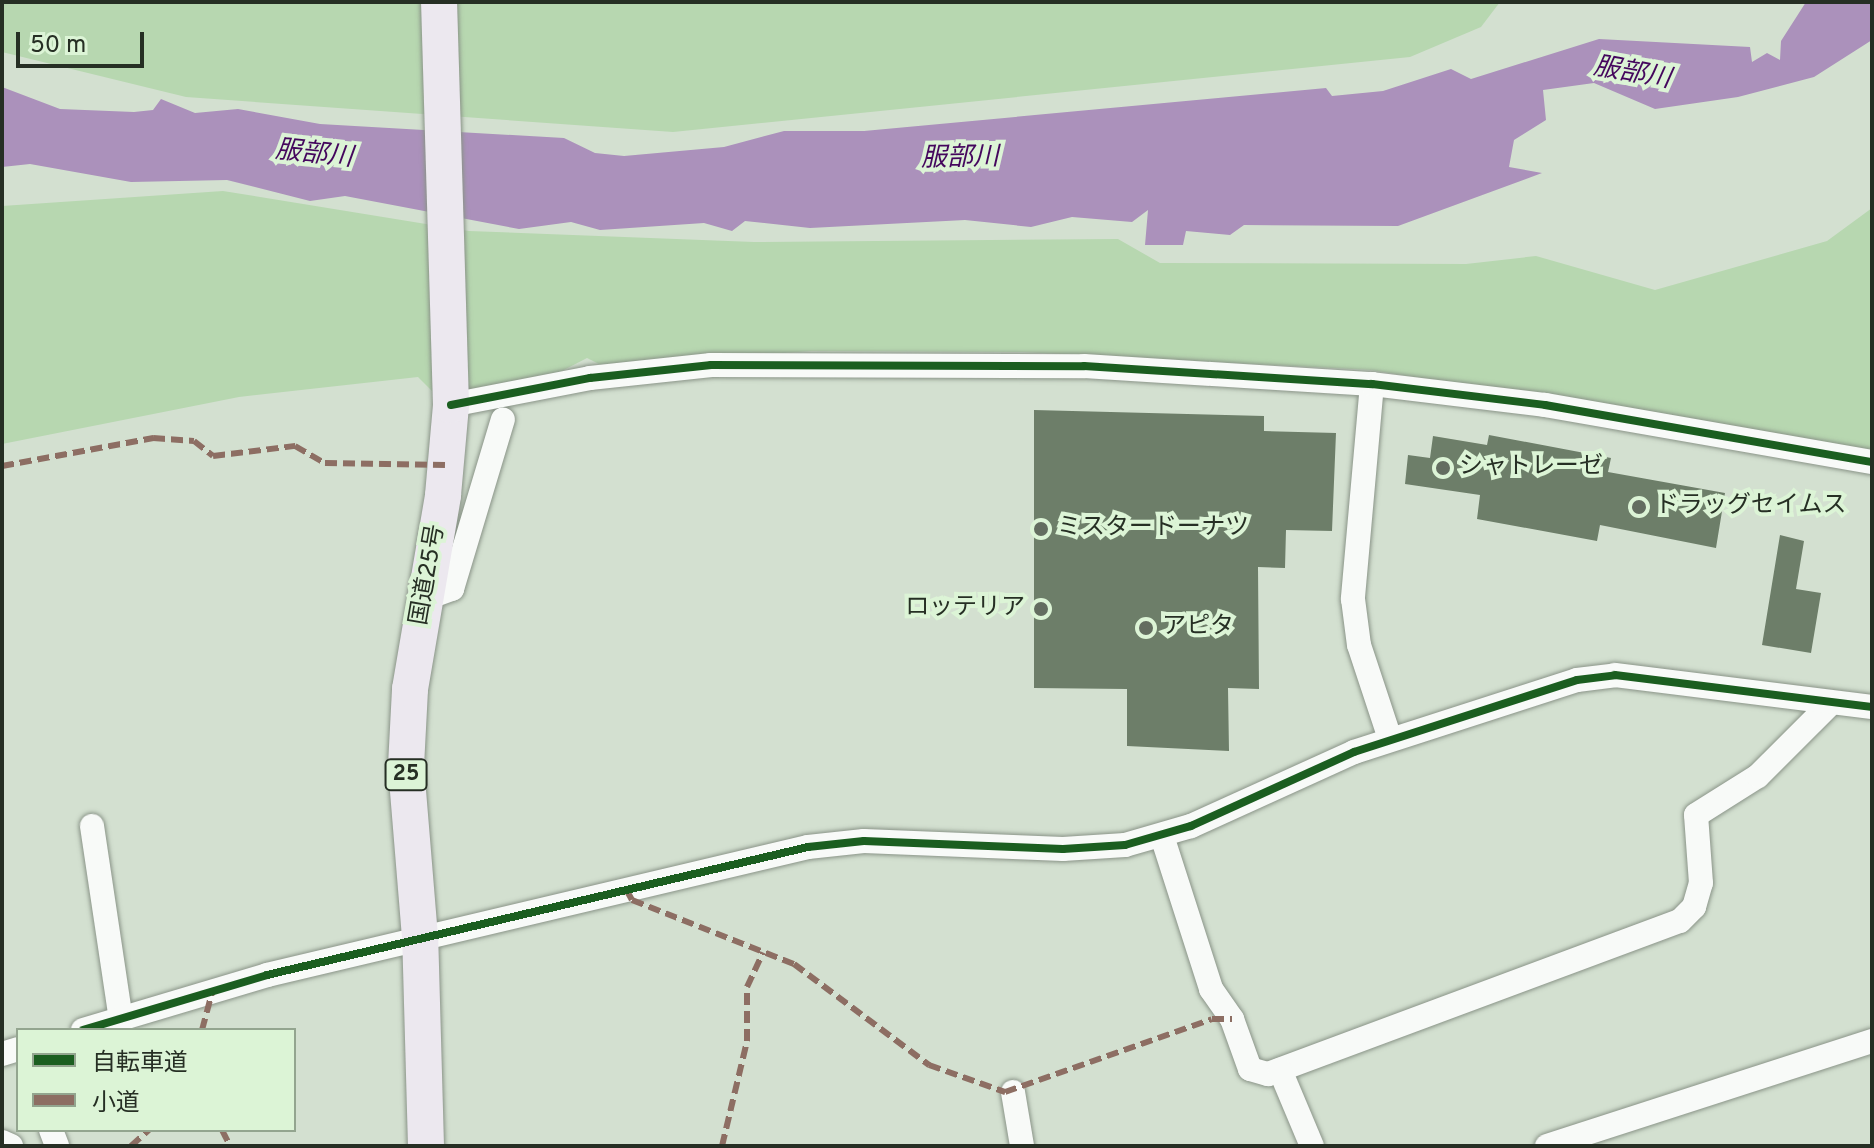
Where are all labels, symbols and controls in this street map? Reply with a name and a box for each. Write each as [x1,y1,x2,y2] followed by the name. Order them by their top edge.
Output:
[20,16,148,66] scale bar
[30,31,86,61] text: 50 m
[1591,52,1673,96] water label: 服部川
[274,135,354,175] water label: 服部川
[921,143,999,175] water label: 服部川
[1459,454,1603,482] place label: シャトレーゼ
[1434,459,1452,477] marker: シャトレーゼ
[1655,493,1847,521] place label: ドラッグセイムス
[1630,498,1648,516] marker: ドラッグセイムス
[1057,515,1249,543] place label: ミスタードーナツ
[1032,520,1050,538] marker: ミスタードーナツ
[406,522,452,628] street label: 国道25号
[905,595,1025,623] place label: ロッテリア
[1032,600,1050,618] marker: ロッテリア
[1162,614,1234,642] place label: アピタ
[1137,619,1155,637] marker: アピタ
[384,757,428,793] road number: 25
[16,1028,296,1132] legend
[92,1049,188,1079] text: 自転車道
[92,1089,140,1119] text: 小道

